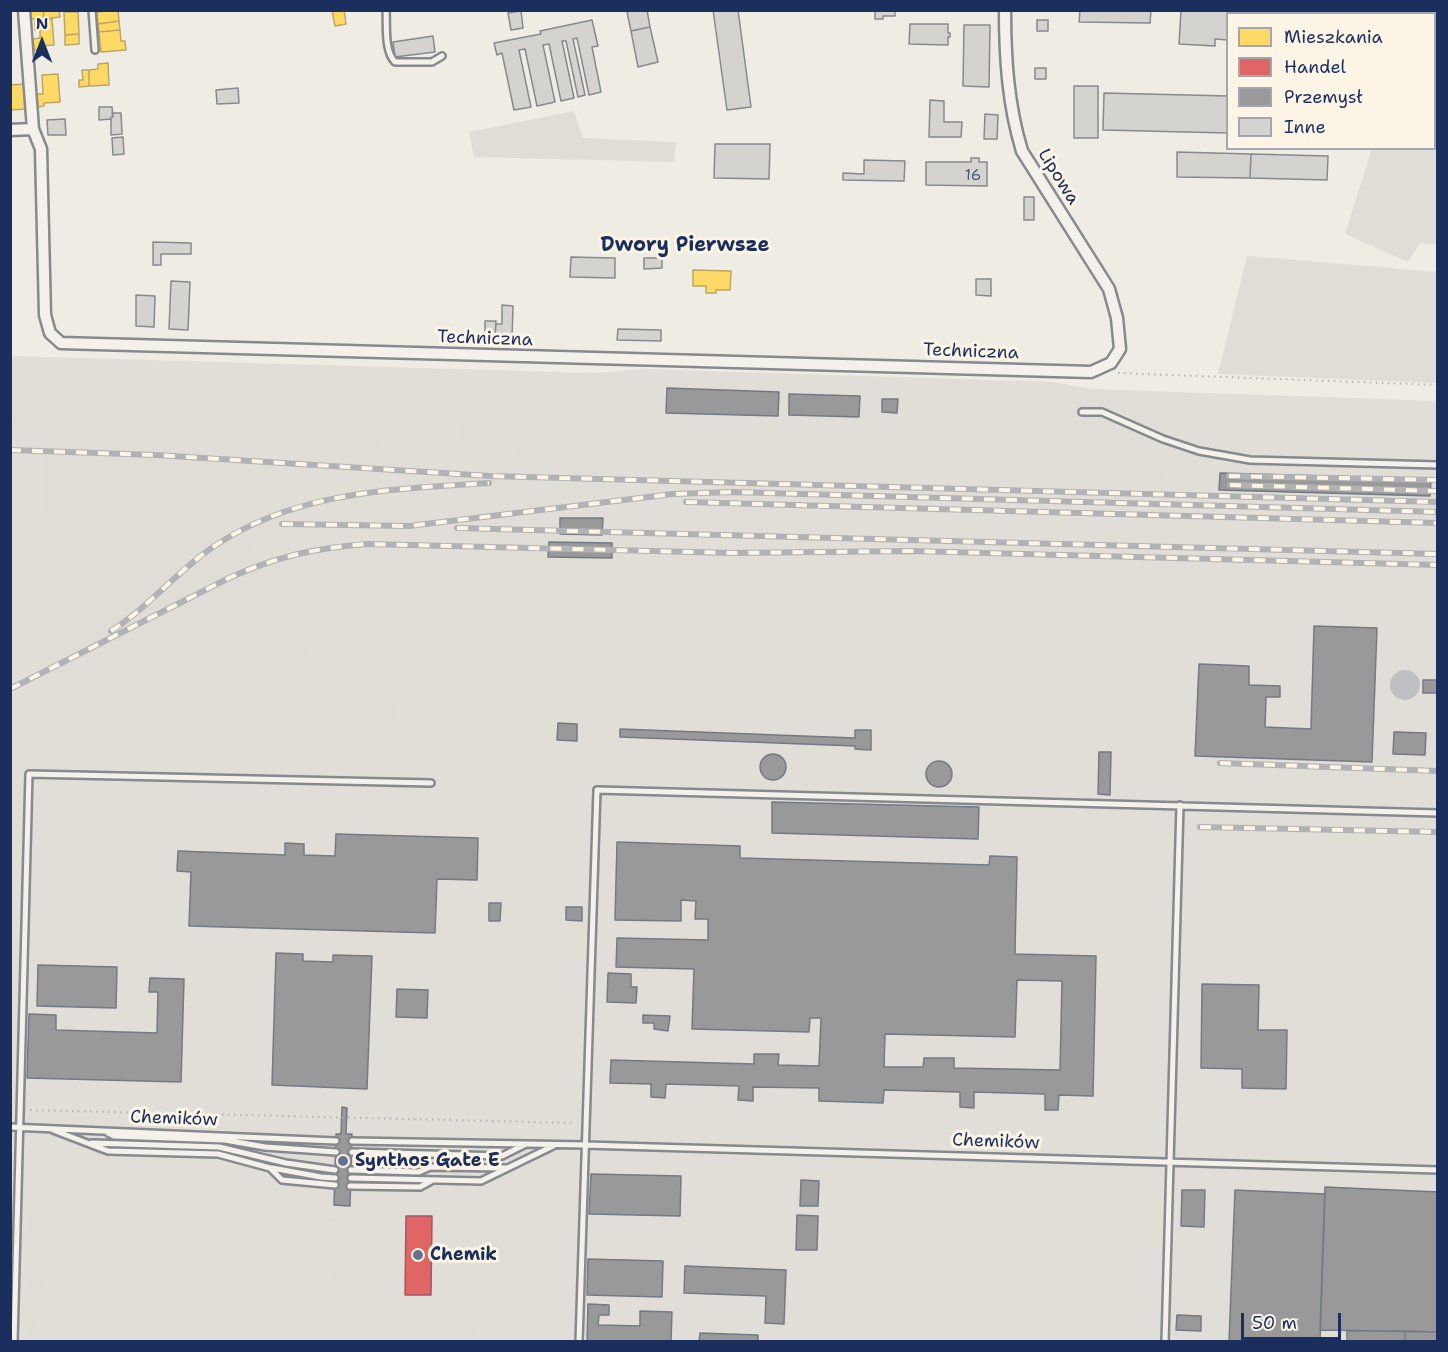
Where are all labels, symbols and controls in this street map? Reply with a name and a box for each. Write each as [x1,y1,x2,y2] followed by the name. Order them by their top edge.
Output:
[12,12,72,72] north arrow
[1226,12,1436,150] legend
[36,13,48,34] text: N
[1284,25,1383,49] text: Mieszkania
[1284,55,1346,79] text: Handel
[1284,85,1363,109] text: Przemysł
[1284,115,1326,139] text: Inne
[1032,145,1084,209] street label: Lipowa
[965,167,981,185] house number: 16
[601,234,769,258] district label: Dwory Pierwsze
[437,327,533,351] street label: Techniczna
[923,340,1019,364] street label: Techniczna
[130,1107,218,1131] street label: Chemików
[952,1130,1040,1154] street label: Chemików
[355,1150,500,1172] place label: Synthos Gate E
[336,1154,350,1168] marker: Synthos Gate E
[430,1244,497,1266] place label: Chemik
[411,1248,425,1262] marker: Chemik
[1244,1301,1344,1339] scale bar
[1252,1311,1297,1335] text: 50 m

